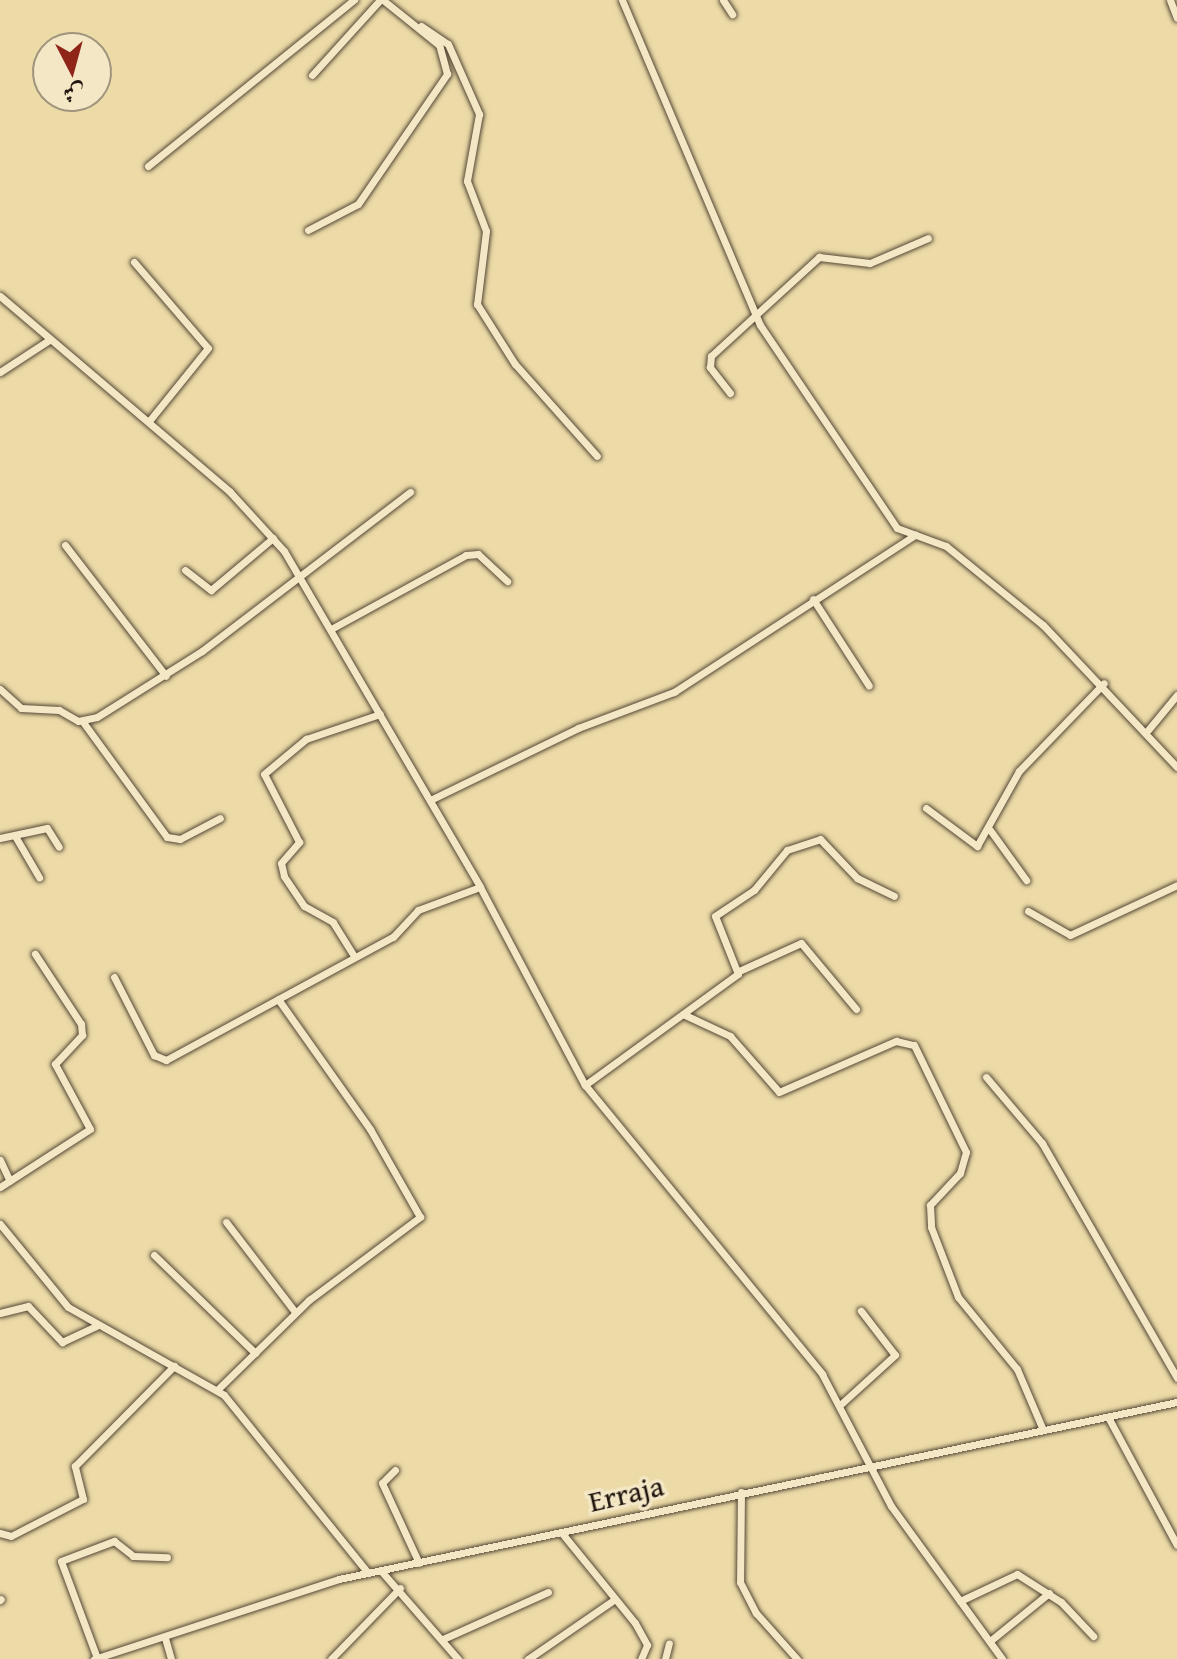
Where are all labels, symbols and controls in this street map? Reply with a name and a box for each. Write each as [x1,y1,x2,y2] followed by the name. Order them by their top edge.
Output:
[32,32,112,112] north arrow
[62,77,87,111] text: ش
[585,1467,667,1519] street label: Erraja

